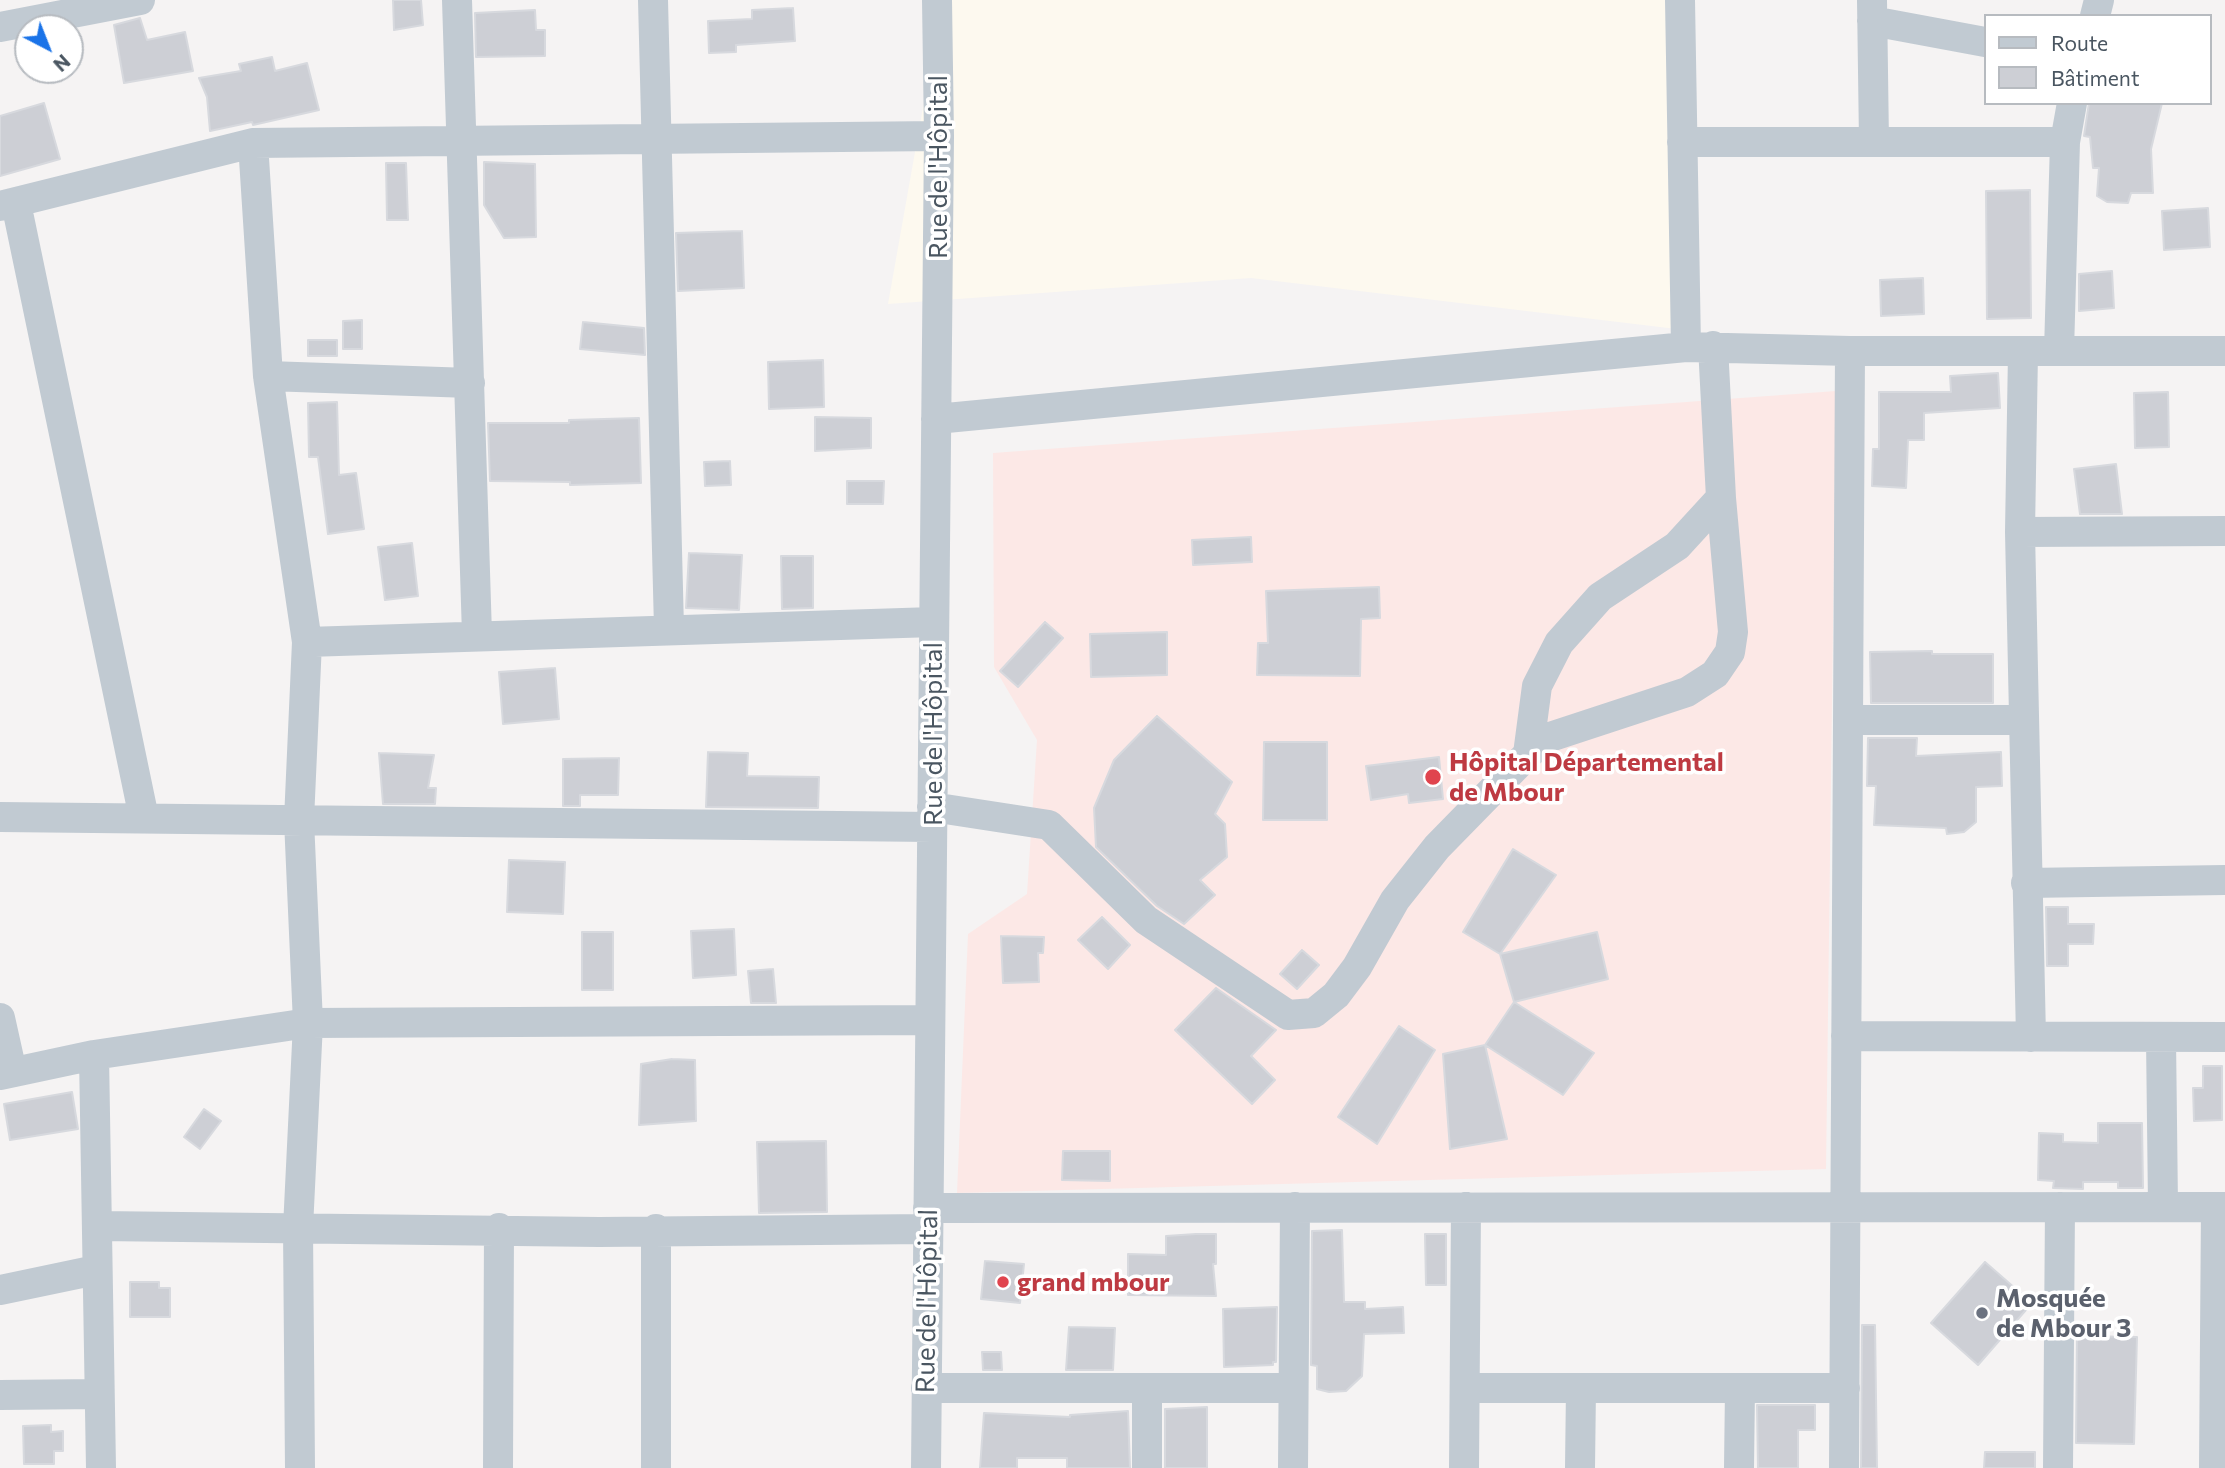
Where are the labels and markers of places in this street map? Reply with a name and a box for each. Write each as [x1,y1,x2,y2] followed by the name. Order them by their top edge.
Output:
[1449,746,1724,808] place label: Hôpital Départemental de Mbour
[1423,767,1443,787] marker: Hôpital Départemental de Mbour
[1017,1266,1170,1298] place label: grand mbour
[995,1274,1011,1290] marker: grand mbour
[1996,1282,2132,1344] place label: Mosquée de Mbour 3
[1974,1305,1990,1321] marker: Mosquée de Mbour 3

